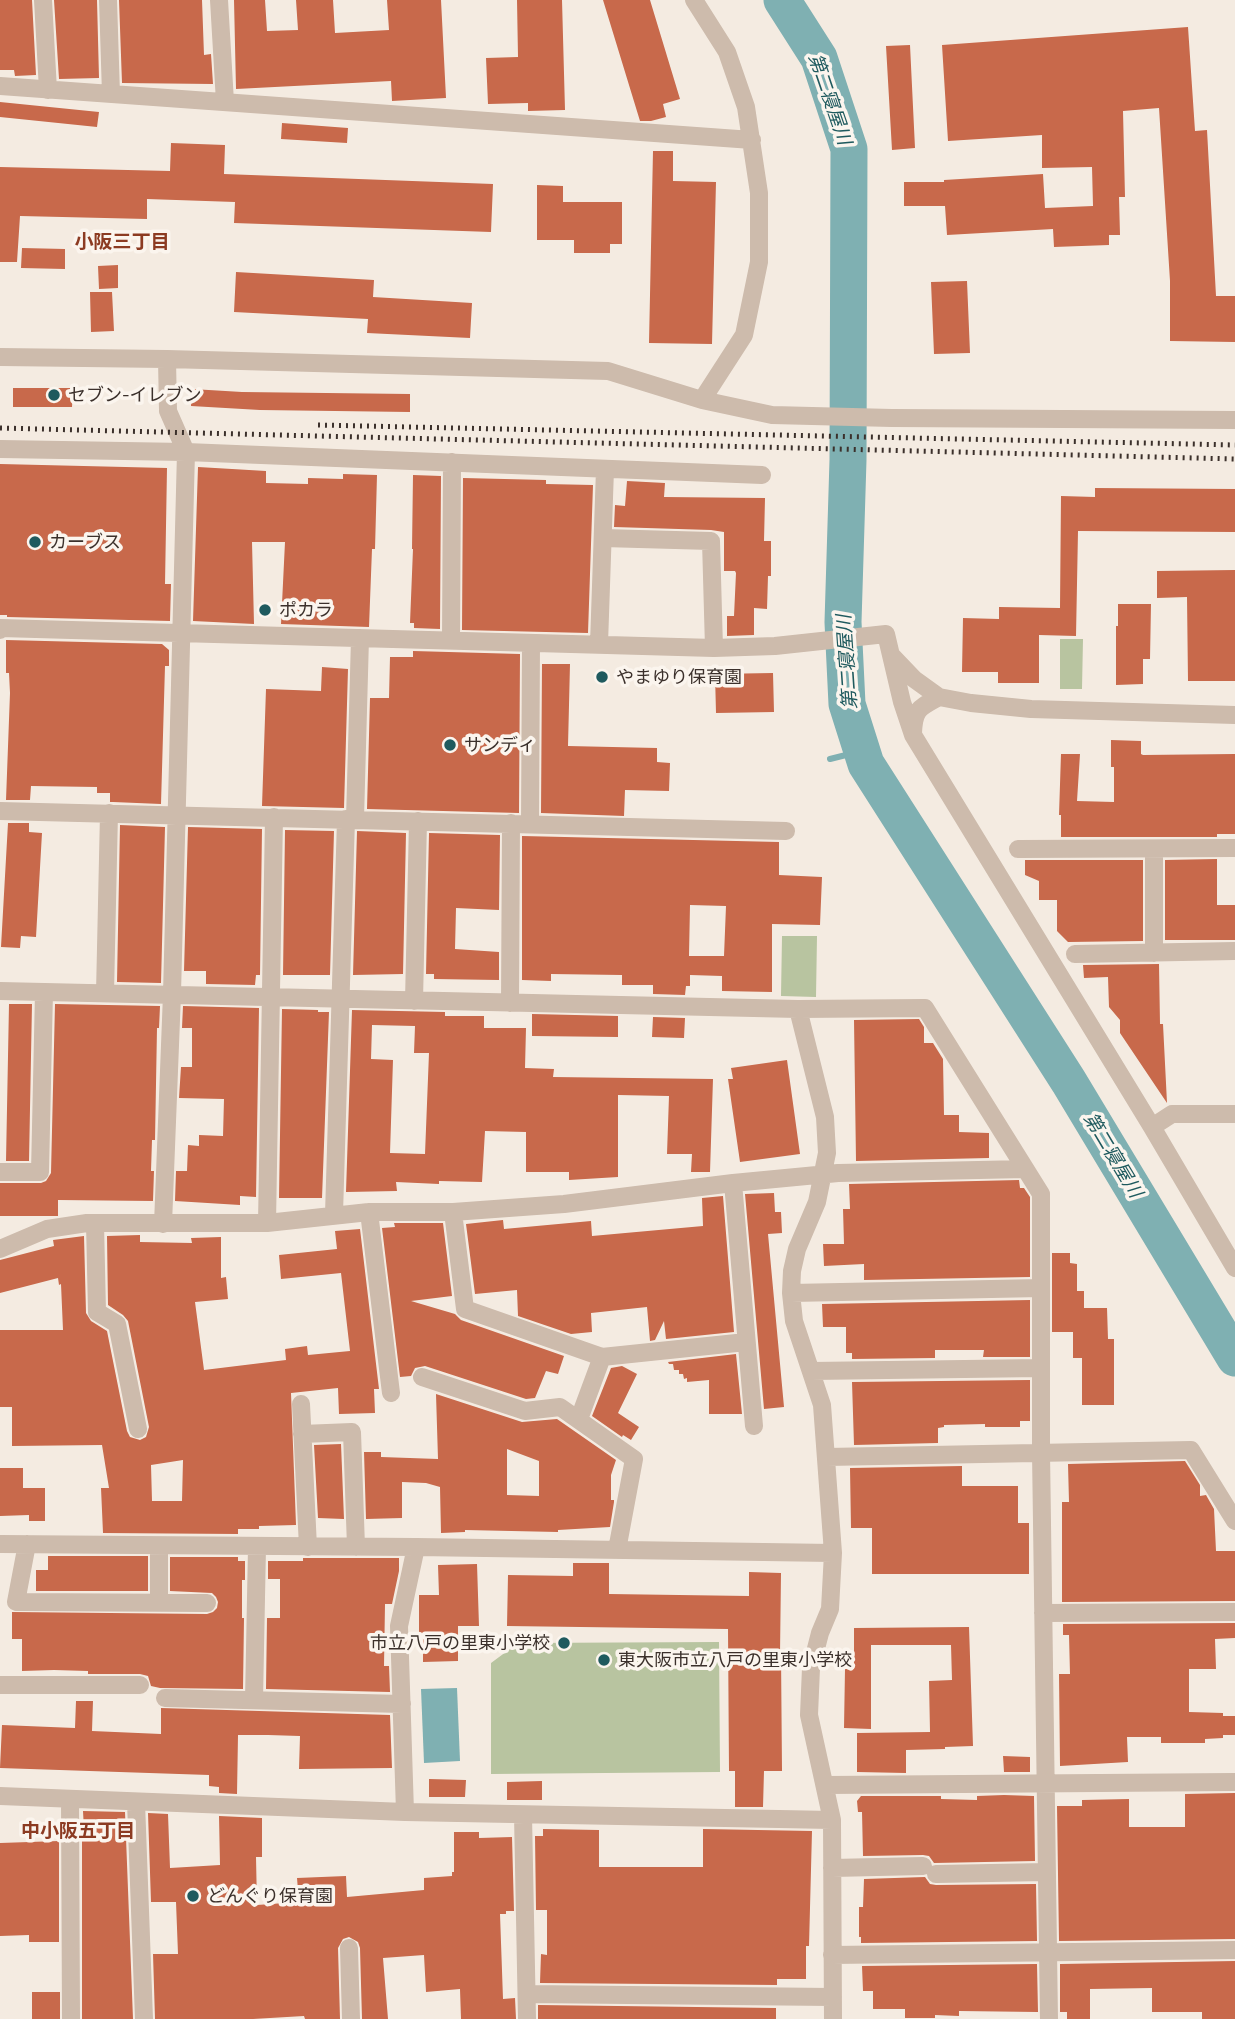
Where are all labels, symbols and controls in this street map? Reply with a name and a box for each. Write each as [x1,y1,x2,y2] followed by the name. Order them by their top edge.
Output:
[804,50,856,148] water label: 第二寝屋川
[75,231,169,253] district label: 小阪三丁目
[68,384,202,406] place label: セブン-イレブン
[46,387,62,403] marker: セブン-イレブン
[49,531,121,553] place label: カーブス
[27,534,43,550] marker: カーブス
[279,599,333,621] place label: ポカラ
[257,602,273,618] marker: ポカラ
[832,614,862,710] water label: 第二寝屋川
[616,666,742,688] place label: やまゆり保育園
[594,669,610,685] marker: やまゆり保育園
[464,734,536,756] place label: サンディ
[442,737,458,753] marker: サンディ
[1079,1108,1147,1202] water label: 第二寝屋川
[370,1632,550,1654] place label: 市立八戸の里東小学校
[556,1635,572,1651] marker: 市立八戸の里東小学校
[618,1649,852,1671] place label: 東大阪市立八戸の里東小学校
[596,1652,612,1668] marker: 東大阪市立八戸の里東小学校
[21,1820,135,1842] district label: 中小阪五丁目
[207,1885,333,1907] place label: どんぐり保育園
[185,1888,201,1904] marker: どんぐり保育園

